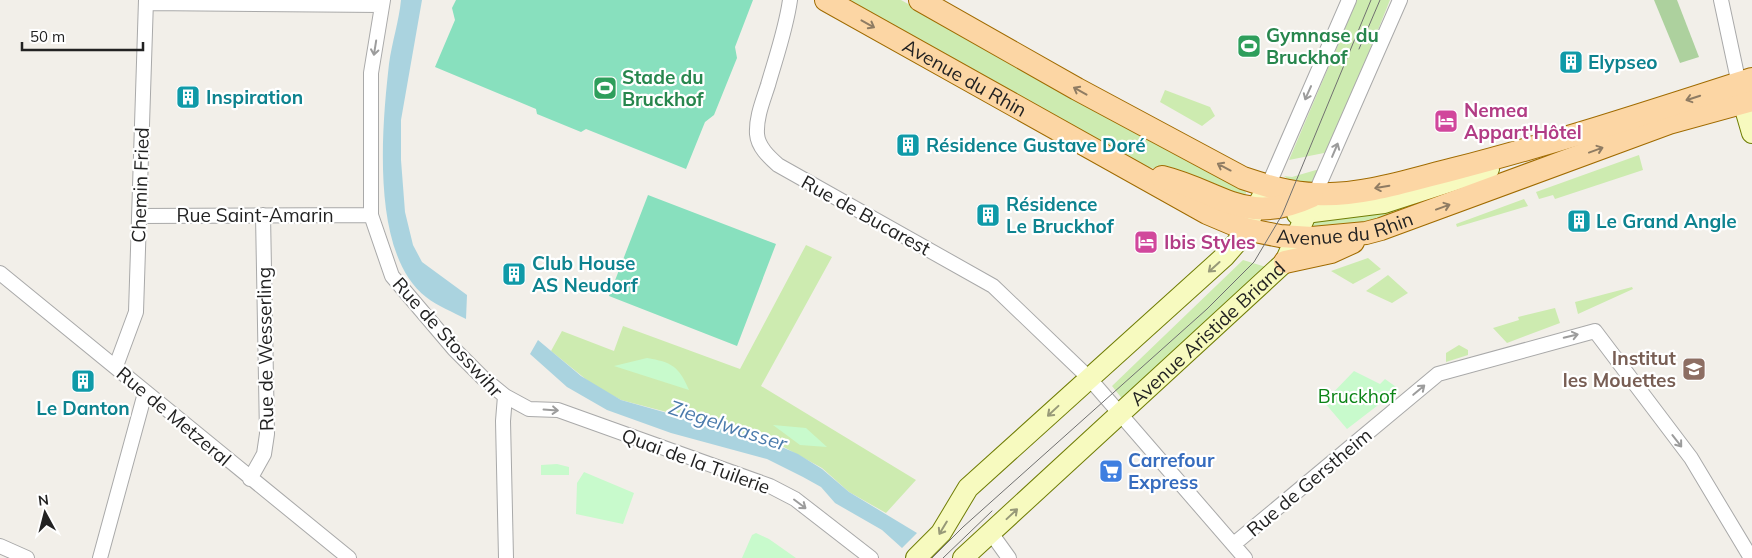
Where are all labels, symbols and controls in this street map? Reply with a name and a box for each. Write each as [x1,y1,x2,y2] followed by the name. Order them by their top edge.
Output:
[22,20,144,52] scale bar
[860,20,875,29] one-way arrow
[1266,23,1379,69] place label: Gymnase du Bruckhof
[30,27,65,46] text: 50 m
[898,33,1031,122] street label: Avenue du Rhin
[1236,33,1262,59] sports icon: Gymnase du Bruckhof
[369,40,379,56] one-way arrow
[1558,49,1584,75] building icon: Elypseo
[1588,50,1658,74] place label: Elypseo
[622,65,705,111] place label: Stade du Bruckhof
[592,75,618,101] sports icon: Stade du Bruckhof
[175,84,201,110] building icon: Inspiration
[206,85,303,109] place label: Inspiration
[1303,85,1313,100] one-way arrow
[1073,86,1088,96] one-way arrow
[1685,94,1701,103] one-way arrow
[1464,98,1582,144] place label: Nemea Appart'Hôtel
[1433,108,1459,134] hotel icon: Nemea Appart'Hôtel
[126,127,154,243] street label: Chemin Fried
[895,132,921,158] building icon: Résidence Gustave Doré
[926,133,1146,157] place label: Résidence Gustave Doré
[1331,143,1341,158] one-way arrow
[1587,145,1603,154] one-way arrow
[1216,162,1231,172] one-way arrow
[797,170,935,261] street label: Rue de Bucarest
[1375,182,1391,192] one-way arrow
[1006,192,1115,238] place label: Résidence Le Bruckhof
[975,202,1001,228] building icon: Résidence Le Bruckhof
[1435,202,1450,211] one-way arrow
[176,203,334,227] street label: Rue Saint-Amarin
[1276,206,1416,250] street label: Avenue du Rhin
[1566,208,1592,234] building icon: Le Grand Angle
[1596,209,1737,233] place label: Le Grand Angle
[1133,229,1159,255] hotel icon: Ibis Styles
[1164,230,1256,254] place label: Ibis Styles
[532,251,639,297] place label: Club House AS Neudorf
[1125,256,1290,411] street label: Avenue Aristide Briand
[501,261,527,287] building icon: Club House AS Neudorf
[1208,261,1221,272] one-way arrow
[252,267,278,431] street label: Rue de Wesserling
[388,272,508,402] street label: Rue de Stosswihr
[1562,331,1578,340] one-way arrow
[1563,346,1676,392] place label: Institut les Mouettes
[1681,356,1707,382] school or university icon: Institut les Mouettes
[112,361,236,471] street label: Rue de Metzeral
[70,368,96,394] building icon: Le Danton
[1318,384,1397,408] park label: Bruckhof
[1413,384,1426,395] one-way arrow
[666,394,791,456] water label: Ziegelwasser
[36,396,130,420] place label: Le Danton
[543,405,559,415] one-way arrow
[1047,405,1059,417] one-way arrow
[618,423,774,499] street label: Quai de la Tuilerie
[1242,423,1376,541] street label: Rue de Gerstheim
[1672,434,1683,447] one-way arrow
[1128,448,1215,494] place label: Carrefour Express
[1098,458,1124,484] supermarket icon: Carrefour Express
[20,488,70,538] north arrow
[37,491,50,510] text: N
[793,499,807,509] one-way arrow
[1005,508,1018,520] one-way arrow
[937,521,947,535] one-way arrow

